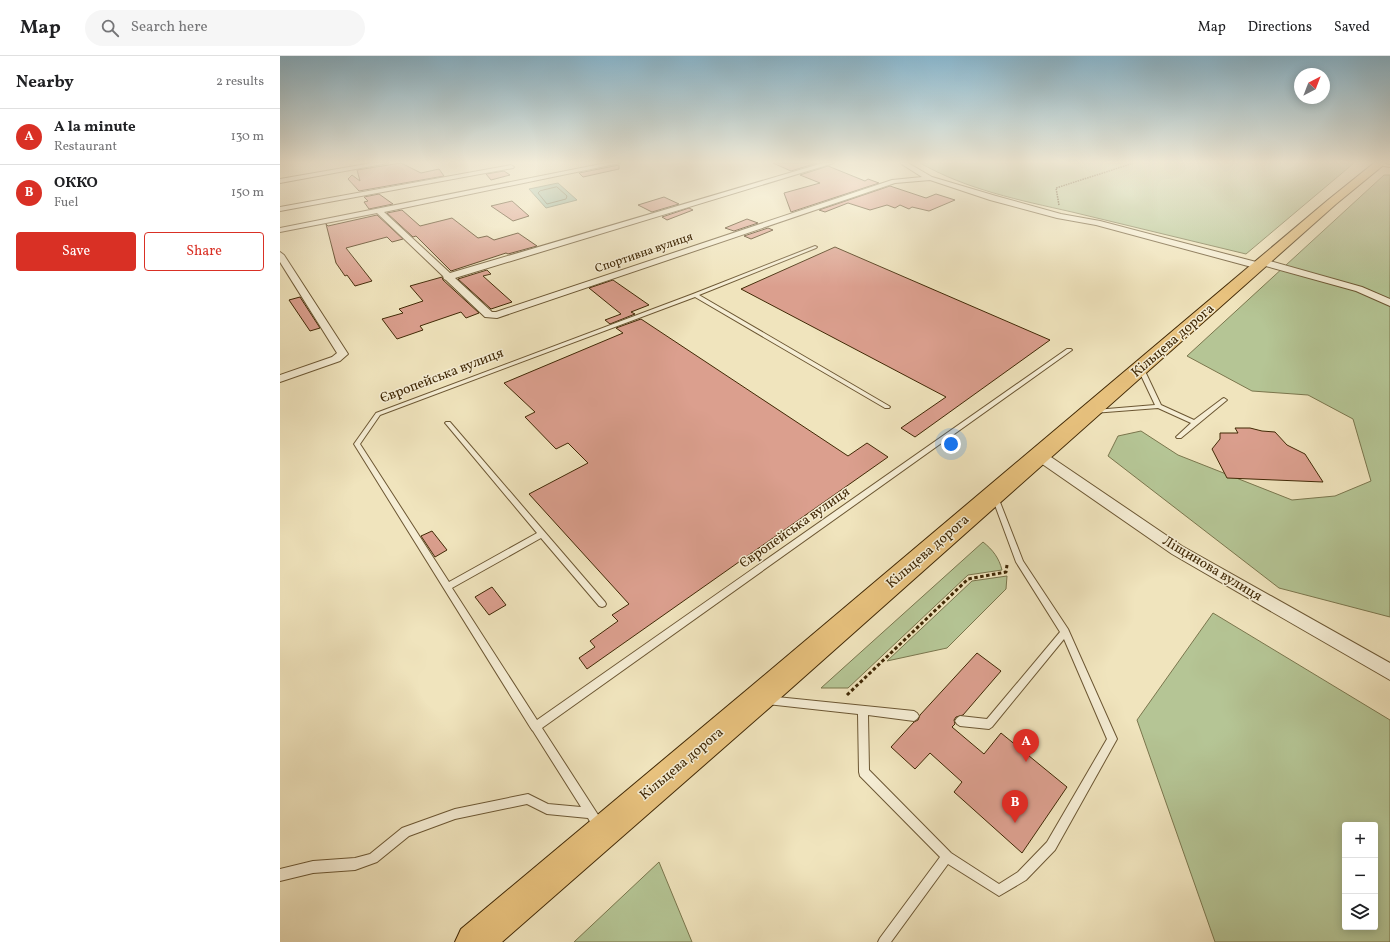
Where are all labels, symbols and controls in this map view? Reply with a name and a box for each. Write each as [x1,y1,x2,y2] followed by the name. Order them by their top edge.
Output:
[85,10,365,46] search box
[20,15,61,41] text: Map
[99,17,121,39] icon: search
[131,17,208,38] text: Search here
[1198,18,1226,37] text: Map
[1248,18,1312,37] text: Directions
[1334,18,1370,37] text: Saved
[1294,68,1330,104] north arrow
[16,71,74,94] text: Nearby
[216,73,264,91] text: 2 results
[54,117,136,138] text: A la minute
[24,128,34,146] text: A
[231,128,264,146] text: 130 m
[54,138,117,156] text: Restaurant
[54,173,98,194] text: ОККО
[25,184,33,202] text: B
[231,184,264,202] text: 150 m
[54,194,78,212] text: Fuel
[593,229,695,277] street label: Спортивна вулиця
[16,232,136,271] button: Save
[144,232,264,271] button: Share
[1127,300,1219,382] street label: Кільцева дорога
[378,344,506,408] street label: Європейська вулиця
[941,434,961,454] your location
[736,483,854,573] street label: Європейська вулиця
[882,511,974,593] street label: Кільцева дорога
[1159,532,1265,606] street label: Ліщинова вулиця
[636,723,728,805] street label: Кільцева дорога
[1013,729,1039,762] pin: A
[1002,790,1028,823] pin: B
[1342,822,1378,930] map controls
[1342,822,1378,858] button: +
[1342,858,1378,894] button: −
[1342,894,1378,930] button: layers

